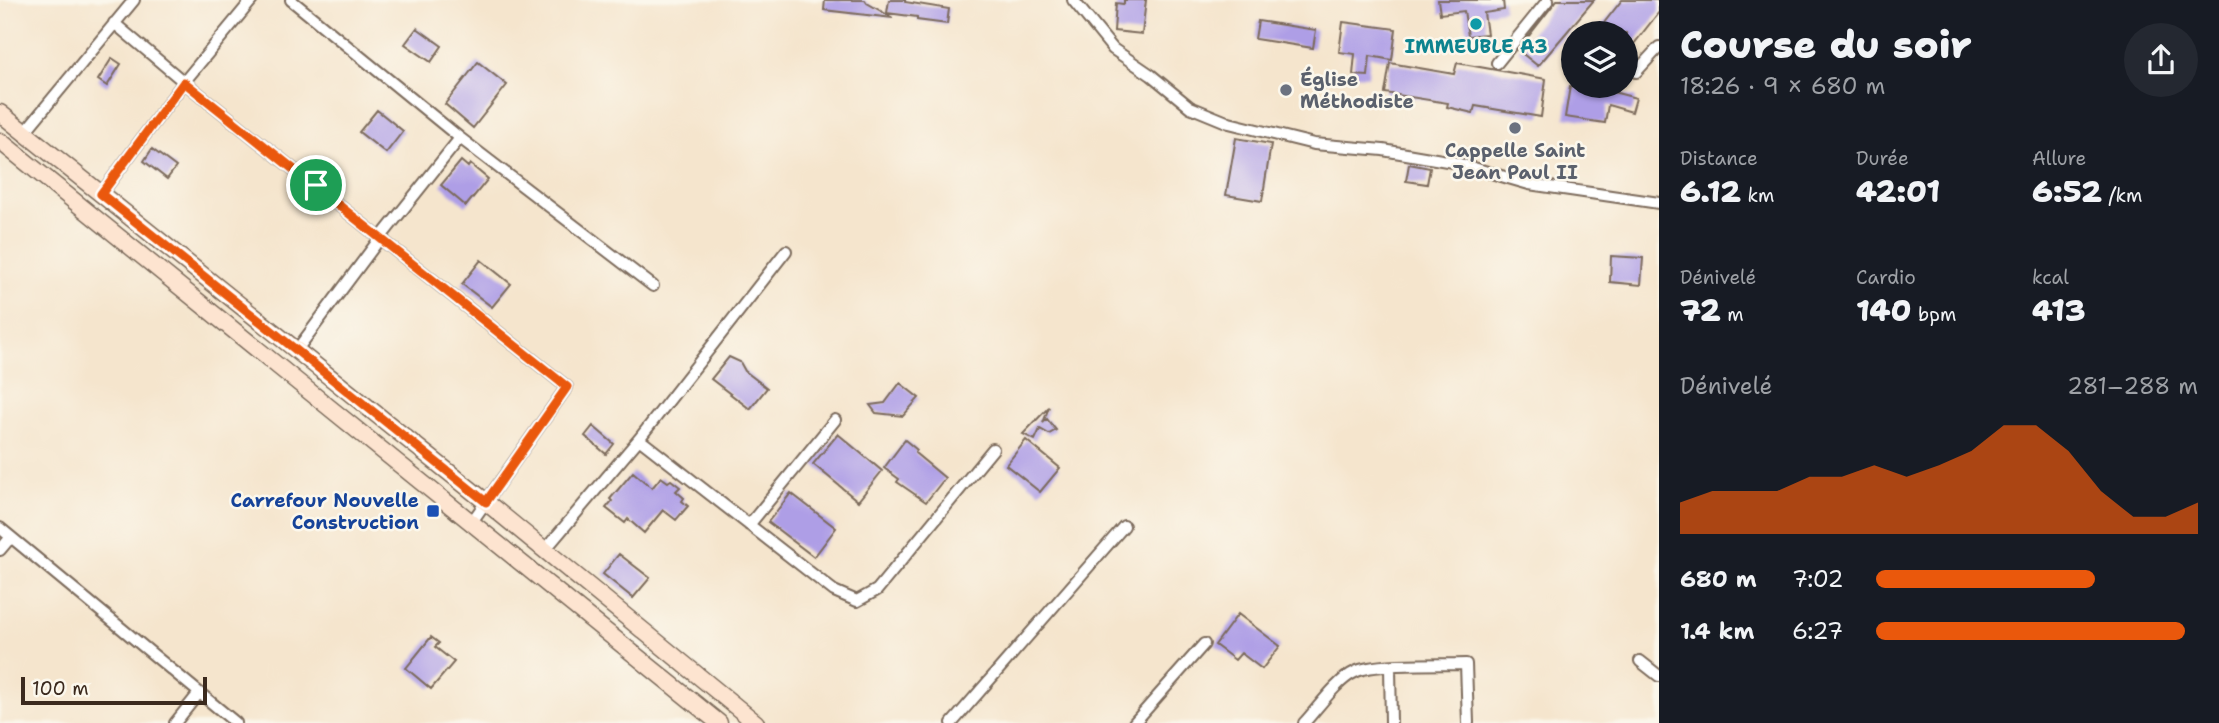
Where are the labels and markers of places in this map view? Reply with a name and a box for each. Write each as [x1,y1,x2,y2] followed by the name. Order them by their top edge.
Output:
[1468,16,1484,32] marker: IMMEUBLE A3
[1404,34,1548,59] place label: IMMEUBLE A3
[1300,66,1414,114] place label: Église Méthodiste
[1278,82,1294,98] marker: Église Méthodiste
[1507,120,1523,136] marker: Cappelle Saint Jean Paul II
[1445,138,1585,185] place label: Cappelle Saint Jean Paul II
[286,155,346,215] pin
[230,488,419,535] place label: Carrefour Nouvelle Construction
[425,503,441,519] marker: Carrefour Nouvelle Construction

